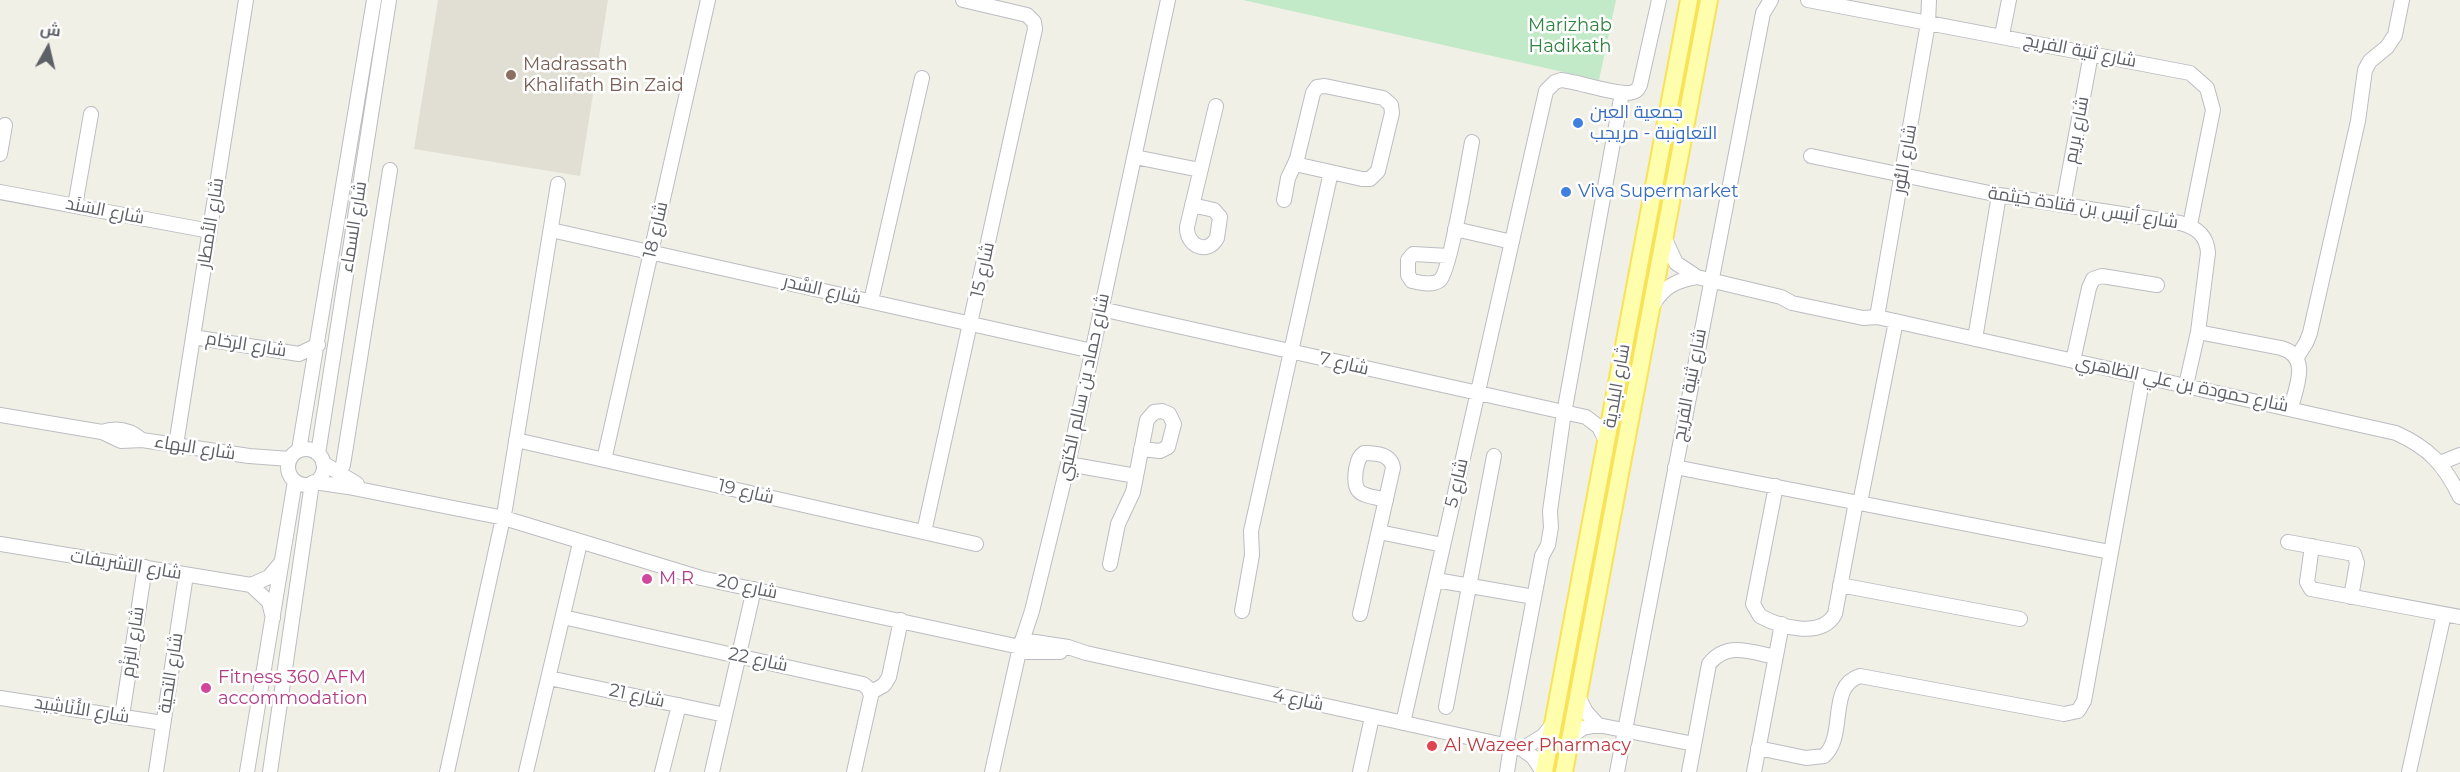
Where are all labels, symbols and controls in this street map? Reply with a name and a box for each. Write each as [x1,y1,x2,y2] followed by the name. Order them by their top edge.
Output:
[1528,15,1612,57] park label: Marizhab Hadikath
[18,18,78,78] north arrow
[39,19,62,41] text: ش
[2022,29,2138,73] street label: شارع ثنية الفريج
[523,54,684,97] place label: Madrassath Khalifath Bin Zaid
[504,68,518,82] marker: Madrassath Khalifath Bin Zaid
[2060,95,2094,165] street label: شارع بريم
[1590,102,1717,144] place label: جمعية العبن التعاونبة - مريجب
[1571,116,1585,130] marker: جمعية العبن التعاونبة - مريجب
[1888,123,1922,195] street label: شارع النُّور
[193,176,229,270] street label: شارع الأمطار
[336,180,372,274] street label: شارع السماء
[1578,181,1739,203] place label: Viva Supermarket
[1986,182,2180,234] street label: شارع أنيس بن قتادة خيثمة
[1559,185,1573,199] marker: Viva Supermarket
[64,193,146,229] street label: شارع السَنَد
[639,200,673,260] street label: شارع 18
[967,240,999,300] street label: شارع 15
[781,271,863,309] street label: شارع السَّدر
[1054,291,1114,483] street label: شارع حماد بن سالم الكتبي
[1668,327,1712,443] street label: شارع ثنية الفريج
[204,328,288,362] street label: شارع الرخام
[1599,342,1635,430] street label: شارع البلدية
[1317,348,1371,380] street label: شارع 7
[2074,351,2290,417] street label: شارع حمودة بن علي الظاهري
[153,431,237,465] street label: شارع البهاء
[1441,456,1473,510] street label: شارع 5
[716,475,776,509] street label: شارع 19
[69,546,183,584] street label: شارع التشريفات
[659,568,694,590] place label: M R
[715,570,779,604] street label: شارع 20
[640,572,654,586] marker: M R
[117,605,149,679] street label: شارع البَزْم
[154,631,188,715] street label: شارع التحية
[726,643,790,677] street label: شارع 22
[218,667,368,710] place label: Fitness 360 AFM accommodation
[607,680,667,712] street label: شارع 21
[199,681,213,695] marker: Fitness 360 AFM accommodation
[1271,684,1325,716] street label: شارع 4
[33,692,131,728] street label: شارع الأَنَاشِيد
[1444,735,1631,757] place label: Al Wazeer Pharmacy
[1425,739,1439,753] marker: Al Wazeer Pharmacy

